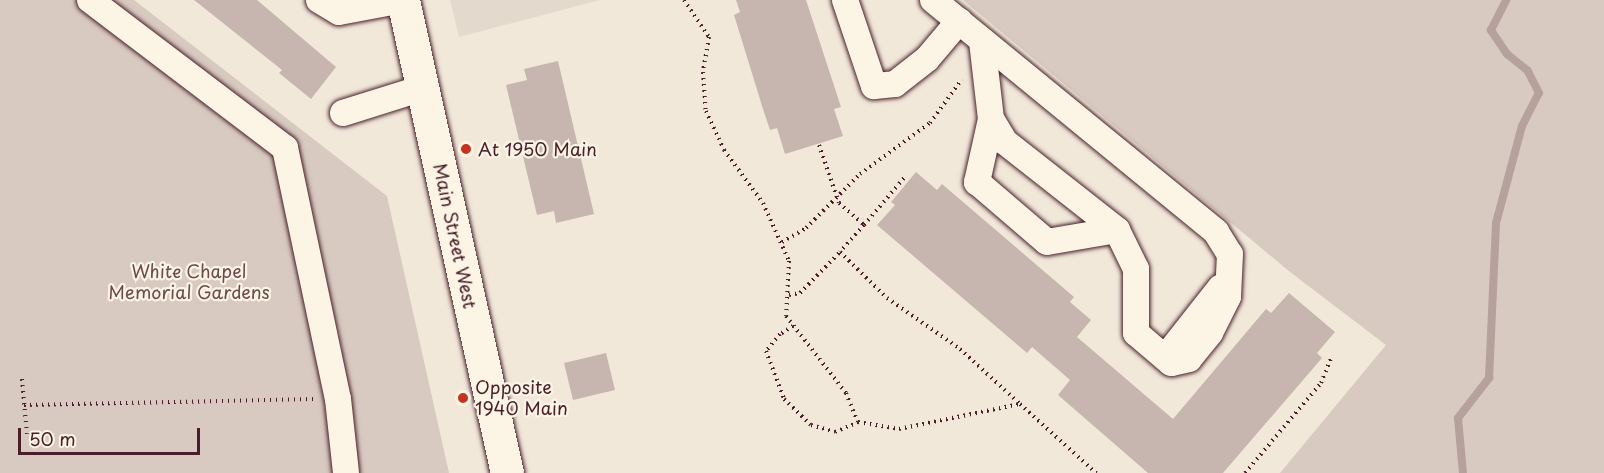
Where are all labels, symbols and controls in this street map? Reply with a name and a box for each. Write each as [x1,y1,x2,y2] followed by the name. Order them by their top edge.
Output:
[478,138,597,160] place label: At 1950 Main
[459,142,473,156] marker: At 1950 Main
[429,160,481,312] street label: Main Street West
[109,261,269,304] park label: White Chapel Memorial Gardens
[475,377,567,420] place label: Opposite 1940 Main
[456,391,470,405] marker: Opposite 1940 Main
[21,416,202,454] scale bar
[29,425,76,452] text: 50 m

